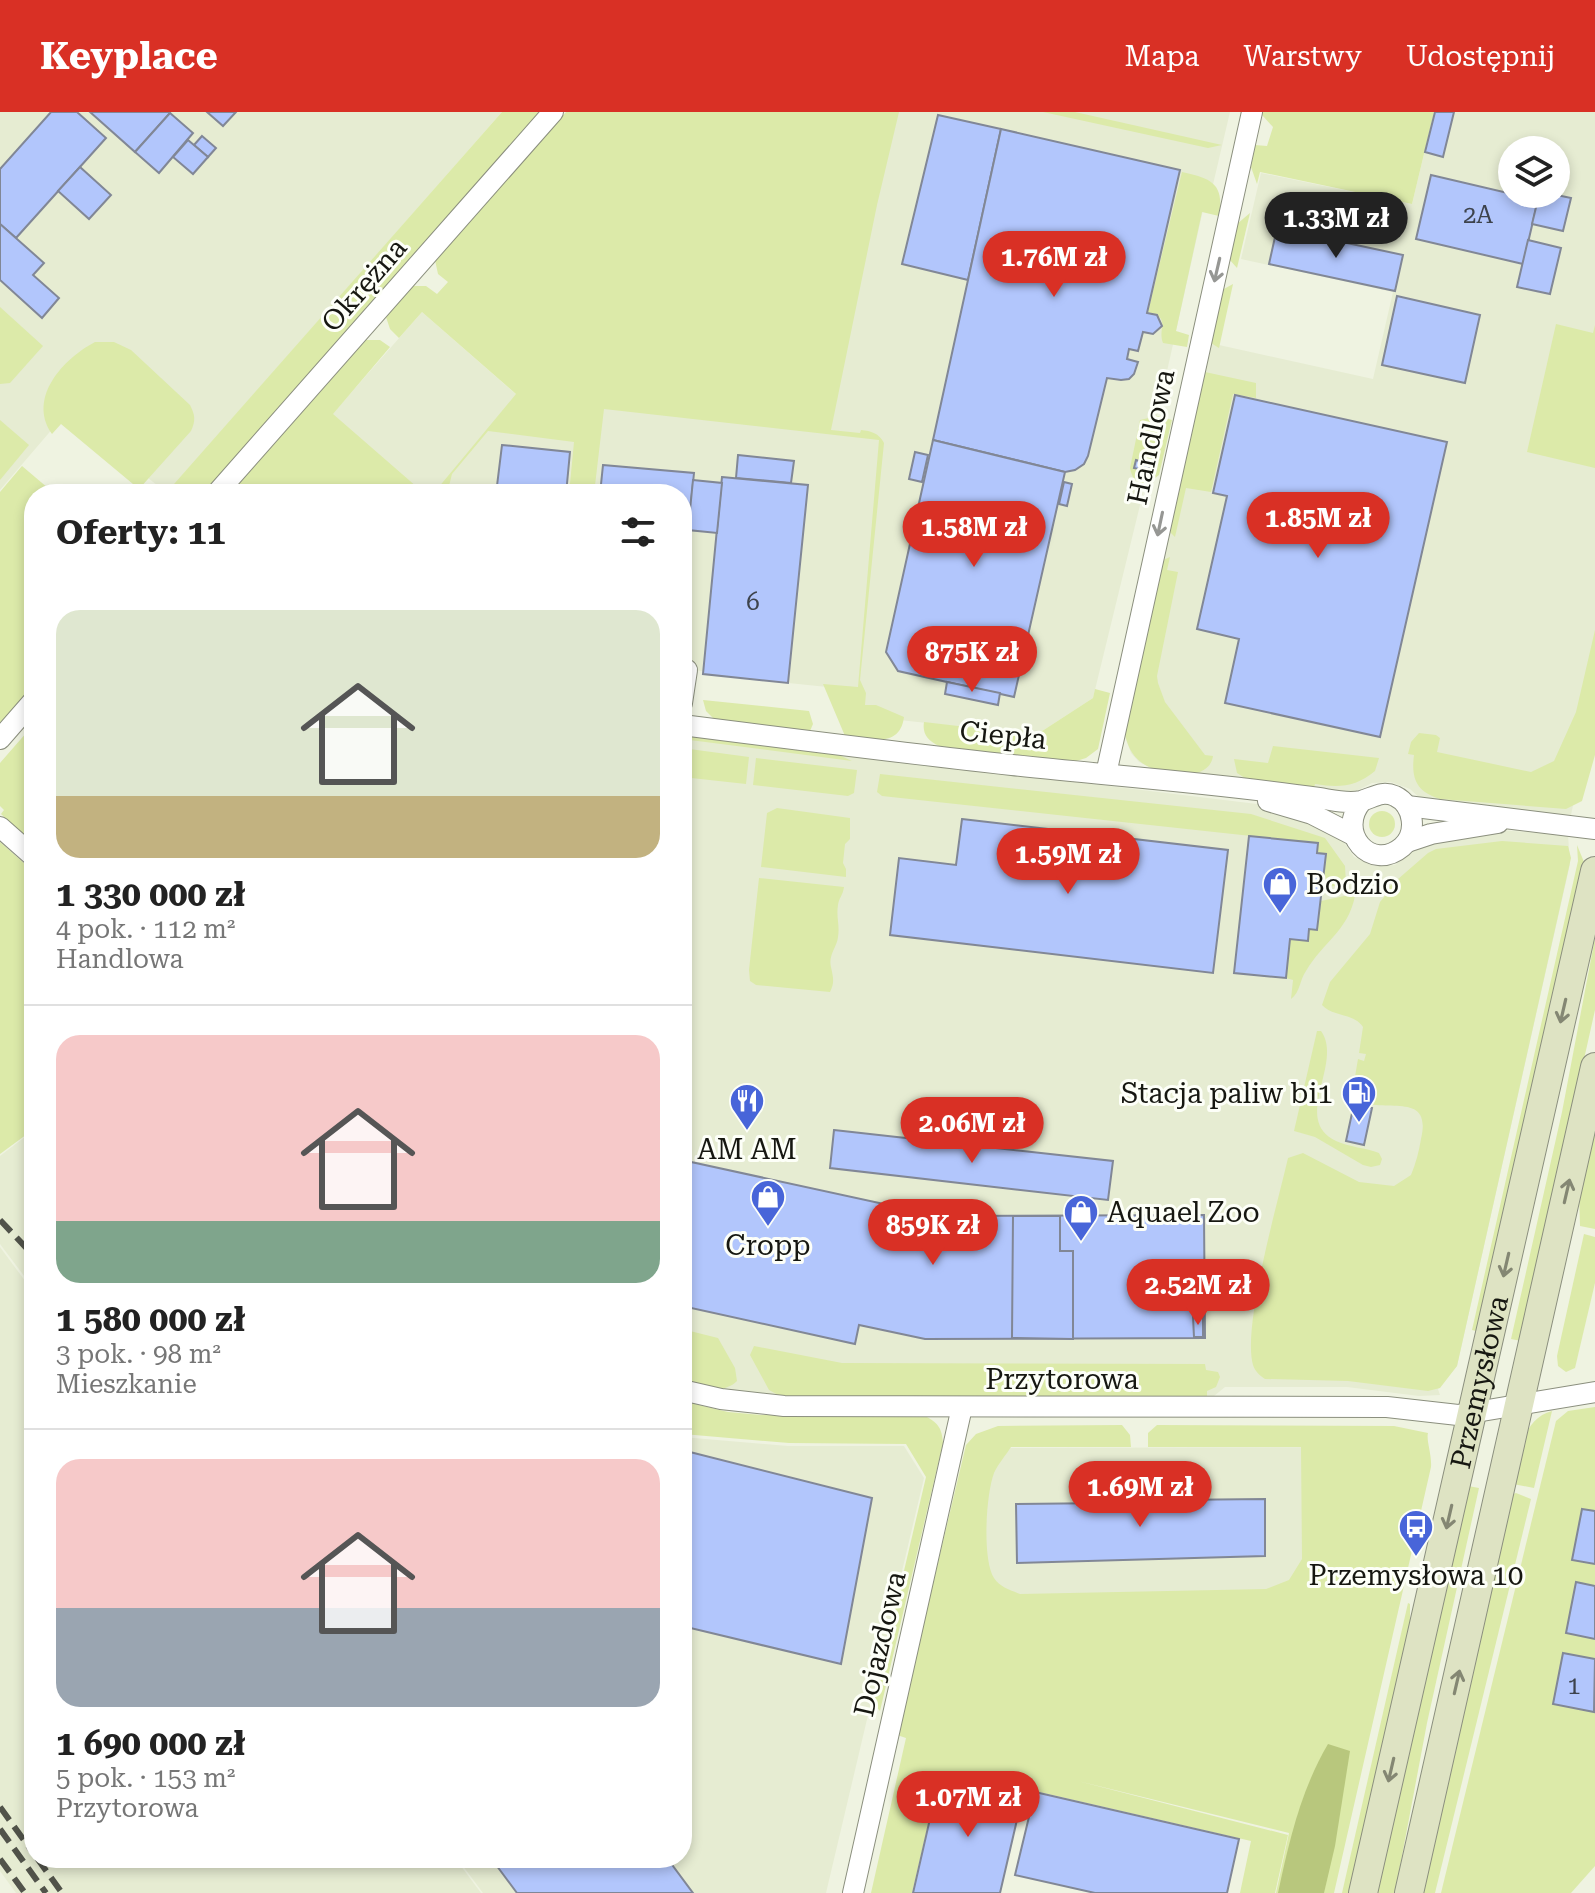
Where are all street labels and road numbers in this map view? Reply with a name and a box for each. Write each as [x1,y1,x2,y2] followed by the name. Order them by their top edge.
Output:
[315,232,413,338] street label: Okrężna
[1121,366,1181,508] street label: Handlowa
[958,714,1048,756] street label: Ciepła
[1443,1292,1515,1472] street label: Przemysłowa
[985,1363,1139,1396] street label: Przytorowa
[847,1568,913,1720] street label: Dojazdowa

